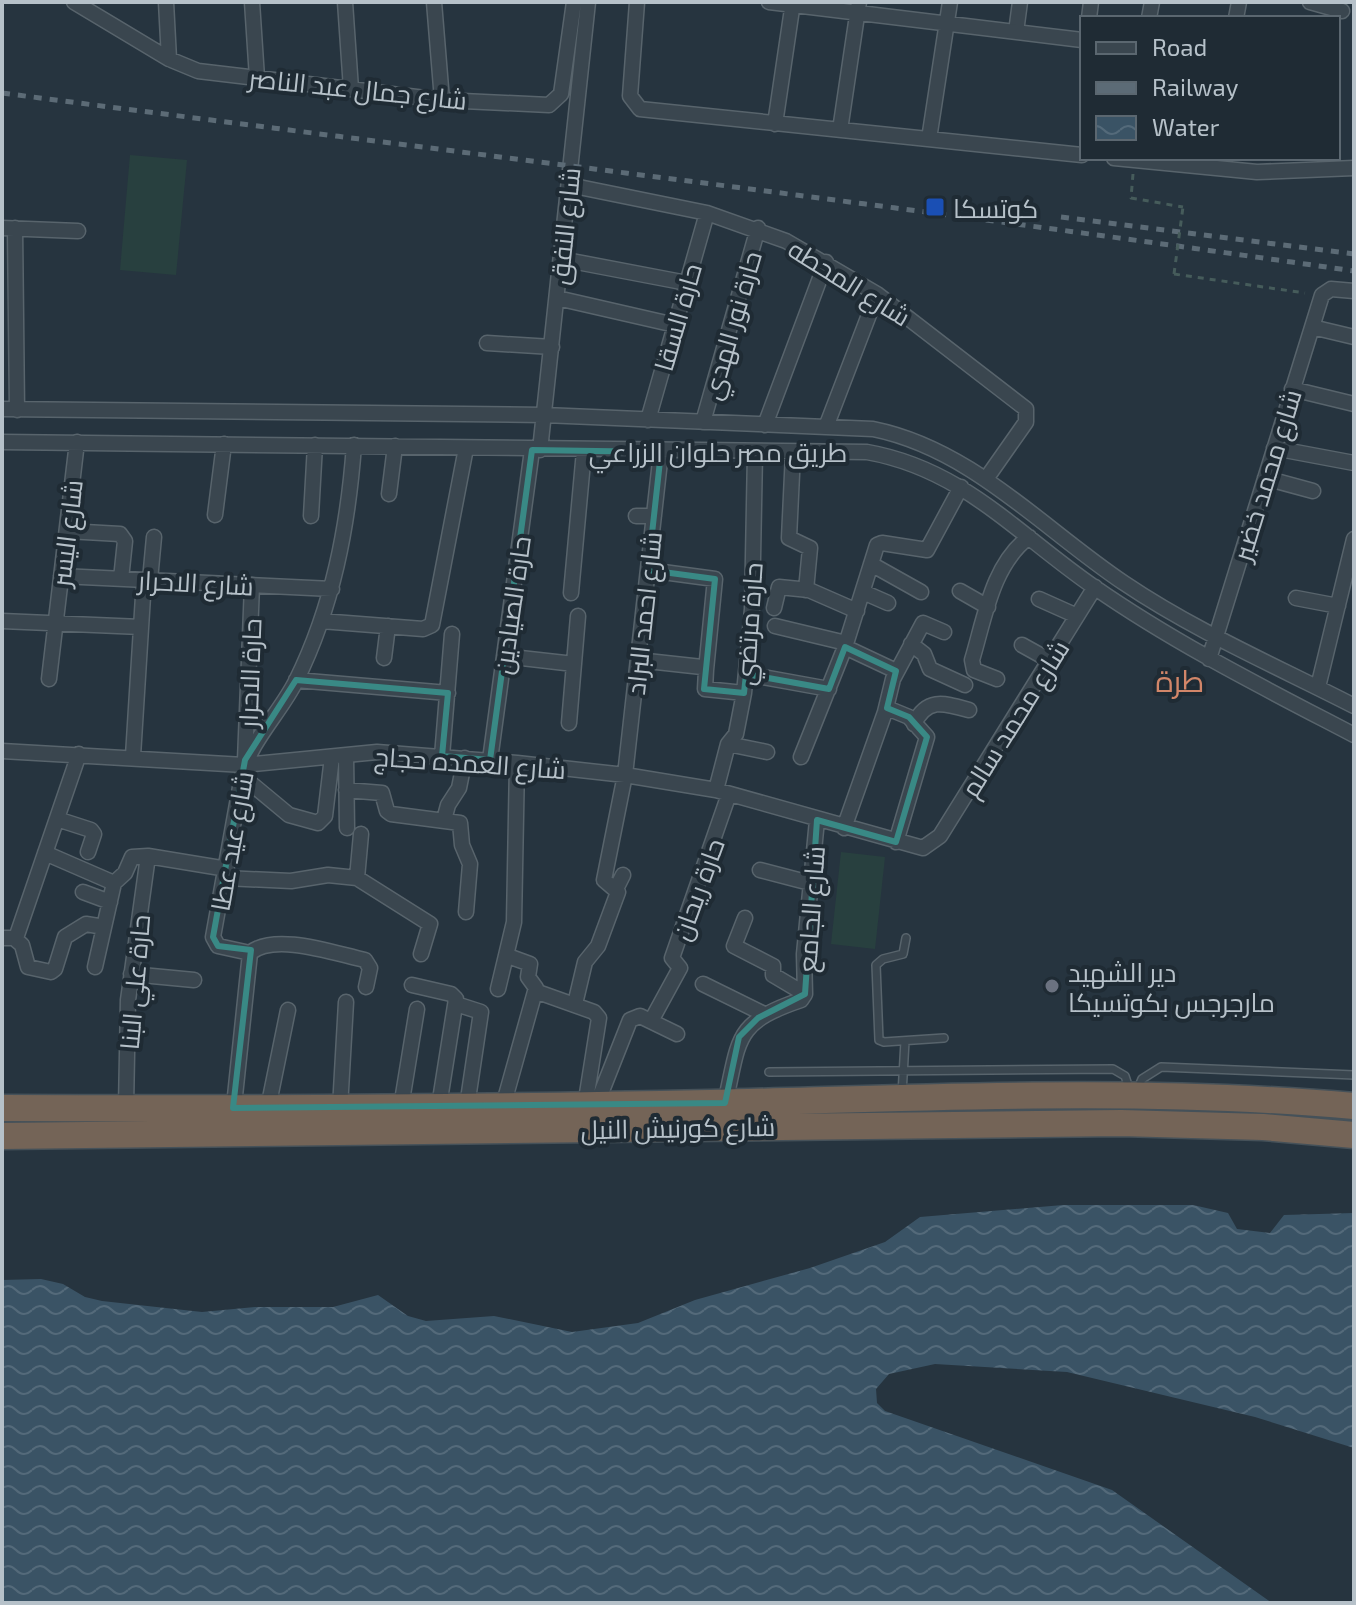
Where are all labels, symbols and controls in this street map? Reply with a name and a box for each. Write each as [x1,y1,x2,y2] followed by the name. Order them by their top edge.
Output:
[1080,16,1340,160] legend
[1152,32,1207,61] text: Road
[245,61,469,118] street label: شارع جمال عبد الناصر
[1152,72,1239,101] text: Railway
[1152,112,1220,141] text: Water
[542,166,589,287] street label: شارع النفق
[953,192,1038,224] place label: كوتسكا
[924,196,946,218] marker: كوتسكا
[782,232,917,334] street label: شارع المحطه
[695,247,773,404] street label: حارة نور الهدي
[647,260,708,375] street label: حارة السقا
[1225,385,1310,567] street label: شارع محمد خضير
[589,436,847,474] street label: طريق مصر حلوان الزراعي
[44,478,91,591] street label: شارع اليسر
[619,530,670,696] street label: شارع احمد البراد
[486,534,538,676] street label: حارة الصيادين
[728,561,773,687] street label: حارة مرتضي
[135,563,255,604] street label: شارع الاحرار
[232,618,267,730] street label: حارة الاحرار
[953,634,1078,804] street label: شارع محمد سالم
[1156,662,1204,699] district label: طرة
[373,740,567,787] street label: شارع العمده حجاج
[203,769,262,914] street label: شارع عيد عطا
[664,834,731,945] street label: حارة ريحان
[790,845,833,974] street label: شارع الجامع
[113,913,162,1051] street label: حارة علي البنا
[1068,956,1275,1019] place label: دير الشهيد مارجرجس بكوتسيكا
[1043,977,1061,995] marker: دير الشهيد مارجرجس بكوتسيكا
[580,1110,776,1147] street label: شارع كورنيش النيل

